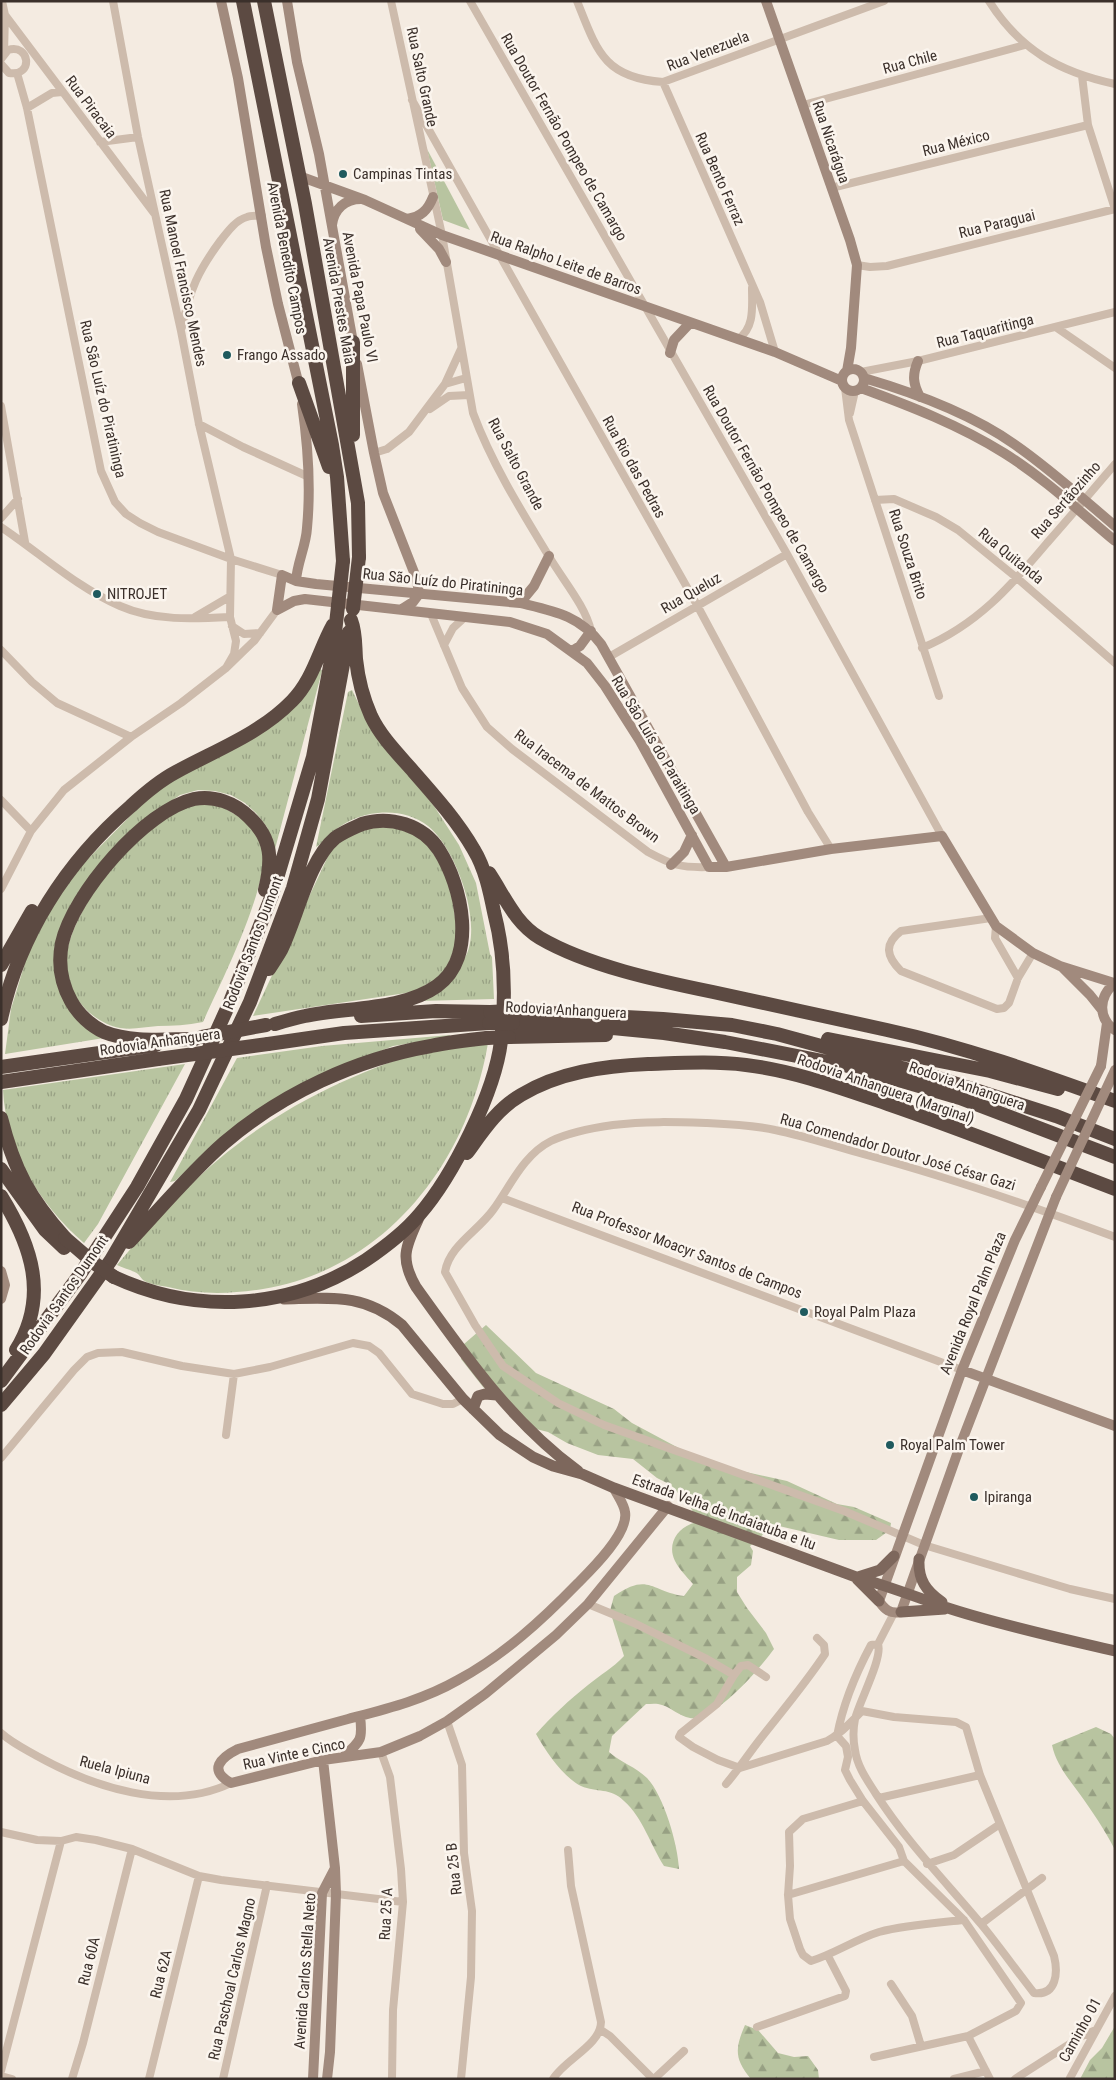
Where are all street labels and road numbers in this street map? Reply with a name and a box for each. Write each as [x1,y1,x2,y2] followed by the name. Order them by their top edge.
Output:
[403,25,441,129] street label: Rua Salto Grande
[664,27,752,75] street label: Rua Venezuela
[497,30,631,244] street label: Rua Doutor Fernão Pompeo de Camargo
[881,46,939,78] street label: Rua Chile
[62,72,120,142] street label: Rua Piracaia
[808,98,854,186] street label: Rua Nicarágua
[920,126,992,160] street label: Rua México
[691,130,749,228] street label: Rua Bento Ferraz
[263,180,311,336] street label: Avenida Benedito Campos
[155,188,211,368] street label: Rua Manoel Francisco Mendes
[957,206,1037,242] street label: Rua Paraguai
[488,227,644,299] street label: Rua Ralpho Leite de Barros
[338,230,382,364] street label: Avenida Papa Paulo VI
[319,236,359,366] street label: Avenida Prestes Maia
[935,310,1035,352] street label: Rua Taquaritinga
[76,318,130,480] street label: Rua São Luíz do Piratininga
[699,382,833,596] street label: Rua Doutor Fernão Pompeo de Camargo
[598,413,670,521] street label: Rua Rio das Pedras
[484,415,548,513] street label: Rua Salto Grande
[1027,458,1105,542] street label: Rua Sertãozinho
[885,507,931,601] street label: Rua Souza Brito
[975,524,1047,588] street label: Rua Quitanda
[362,565,524,599] street label: Rua São Luíz do Piratininga
[658,569,724,617] street label: Rua Queluz
[608,673,704,817] street label: Rua São Luís do Paraitinga
[511,726,663,846] street label: Rua Iracema de Mattos Brown
[219,874,287,1012] street label: Rodovia Santos Dumont
[505,998,627,1022] street label: Rodovia Anhanguera
[99,1025,221,1059] street label: Rodovia Anhanguera
[795,1050,977,1128] street label: Rodovia Anhanguera (Marginal)
[907,1058,1027,1114] street label: Rodovia Anhanguera
[778,1110,1018,1194] street label: Rua Comendador Doutor José César Gazi
[569,1198,805,1302] street label: Rua Professor Moacyr Santos de Campos
[936,1229,1010,1377] street label: Avenida Royal Palm Plaza
[16,1232,112,1358] street label: Rodovia Santos Dumont
[630,1470,818,1554] street label: Estrada Velha de Indaiatuba e Itu
[241,1734,347,1774] street label: Rua Vinte e Cinco
[78,1752,152,1788] street label: Ruela Ipiuna
[442,1842,466,1896] street label: Rua 25 B
[376,1887,396,1941] street label: Rua 25 A
[291,1892,319,2050] street label: Avenida Carlos Stella Neto
[205,1896,259,2062] street label: Rua Paschoal Carlos Magno
[74,1935,104,1987] street label: Rua 60A
[146,1948,176,2000] street label: Rua 62A
[1055,1995,1105,2065] street label: Caminho 01

